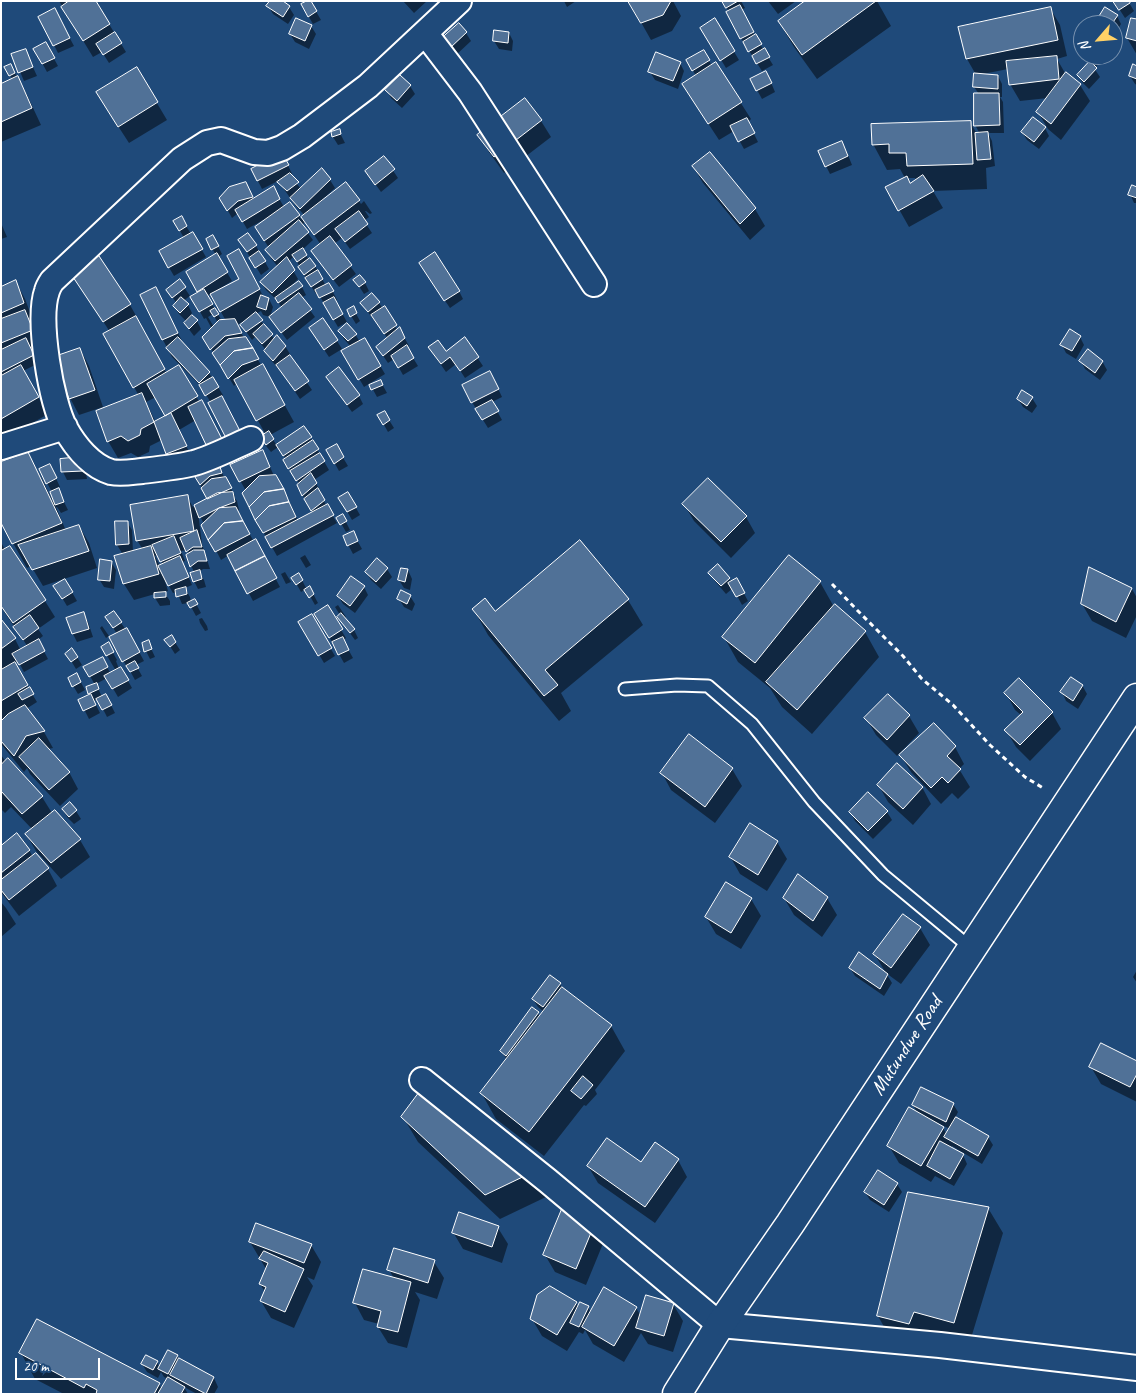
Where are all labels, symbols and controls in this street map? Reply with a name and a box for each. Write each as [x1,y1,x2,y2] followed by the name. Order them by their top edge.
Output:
[1073,15,1123,65] north arrow
[1076,39,1095,54] text: N
[866,992,948,1100] street label: Mutundwe Road
[18,1348,102,1380] scale bar
[23,1357,49,1376] text: 20 m

